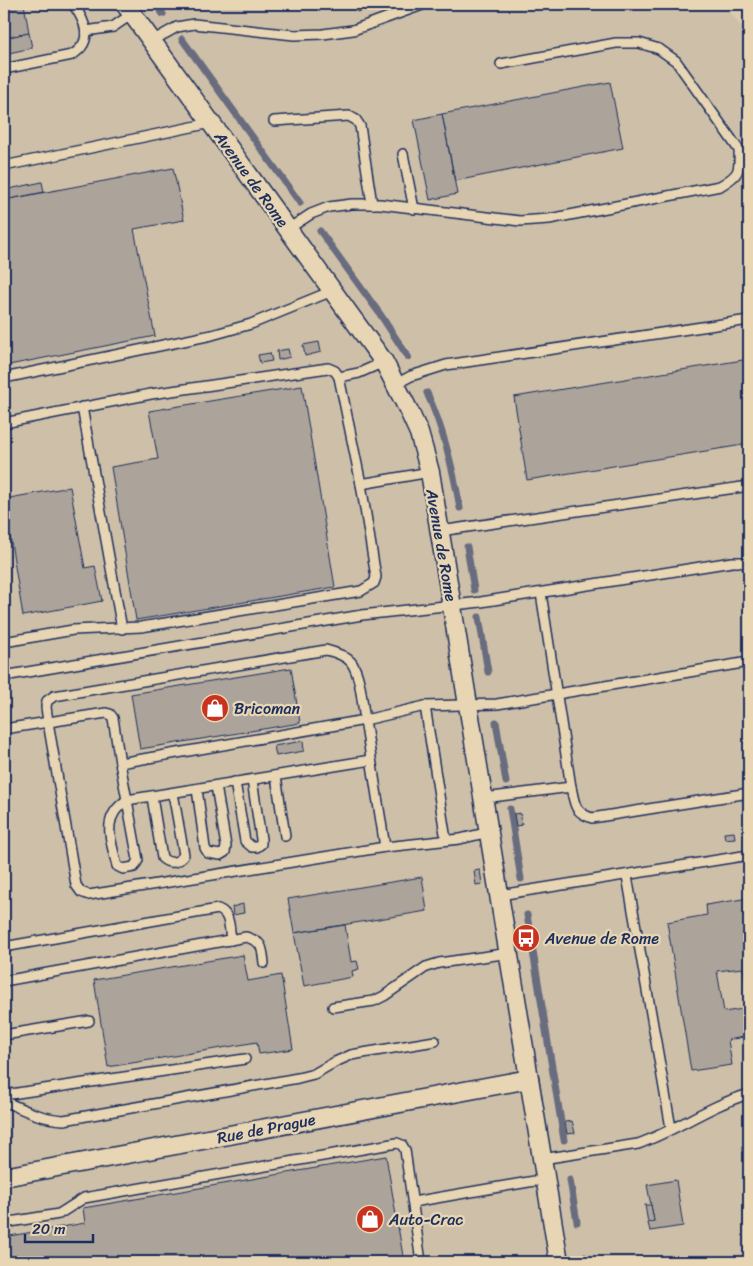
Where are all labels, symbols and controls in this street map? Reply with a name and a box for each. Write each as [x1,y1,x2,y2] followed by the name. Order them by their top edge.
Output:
[206,124,297,234] street label: Avenue de Rome
[417,486,466,604] street label: Avenue de Rome
[200,693,230,723] shop icon: Bricoman
[234,694,301,723] place label: Bricoman
[511,923,541,953] bus stop icon: Avenue de Rome
[544,924,659,953] place label: Avenue de Rome
[214,1105,318,1152] street label: Rue de Prague
[355,1204,385,1234] shop icon: Auto-Crac
[388,1205,463,1234] place label: Auto-Crac
[25,1211,92,1243] scale bar
[32,1216,66,1242] text: 20 m

